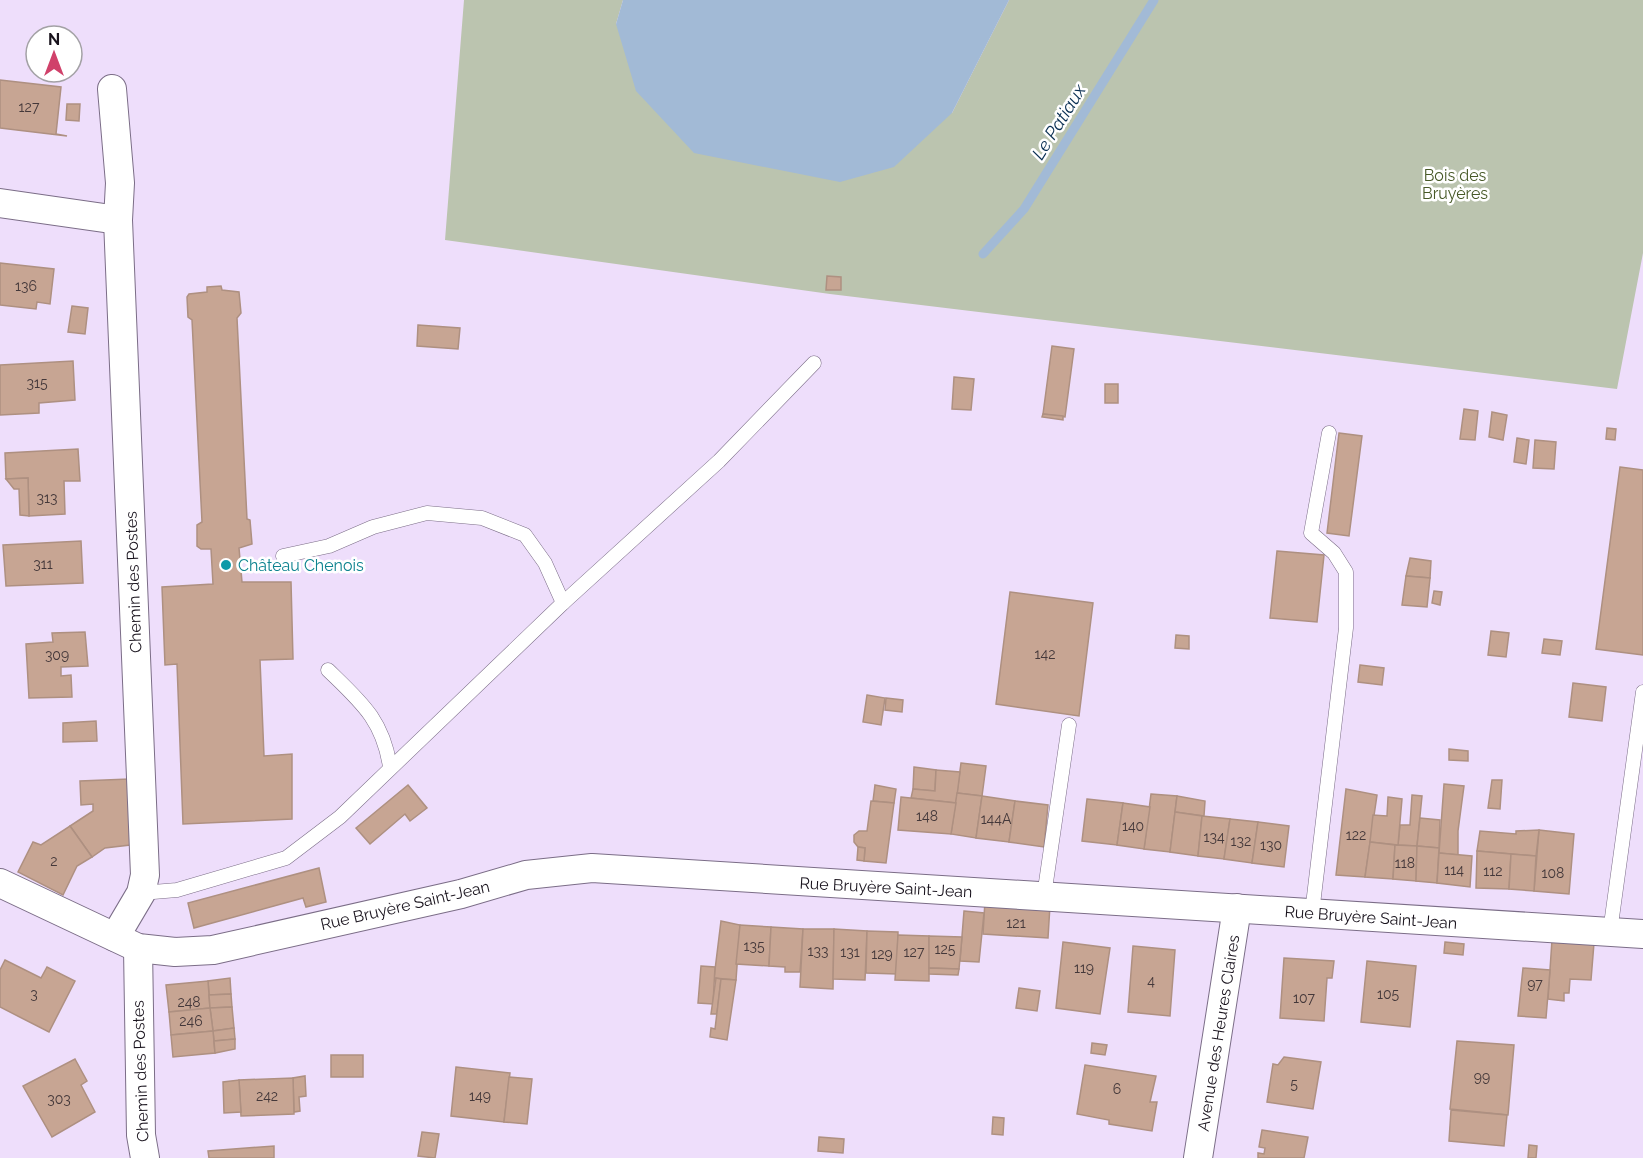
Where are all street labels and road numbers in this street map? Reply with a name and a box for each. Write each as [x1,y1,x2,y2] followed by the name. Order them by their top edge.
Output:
[122,511,145,653] street label: Chemin des Postes
[799,873,973,902] street label: Rue Bruyère Saint-Jean
[319,877,492,934] street label: Rue Bruyère Saint-Jean
[1284,902,1458,933] street label: Rue Bruyère Saint-Jean
[1194,933,1243,1133] street label: Avenue des Heures Claires
[129,1000,152,1142] street label: Chemin des Postes

